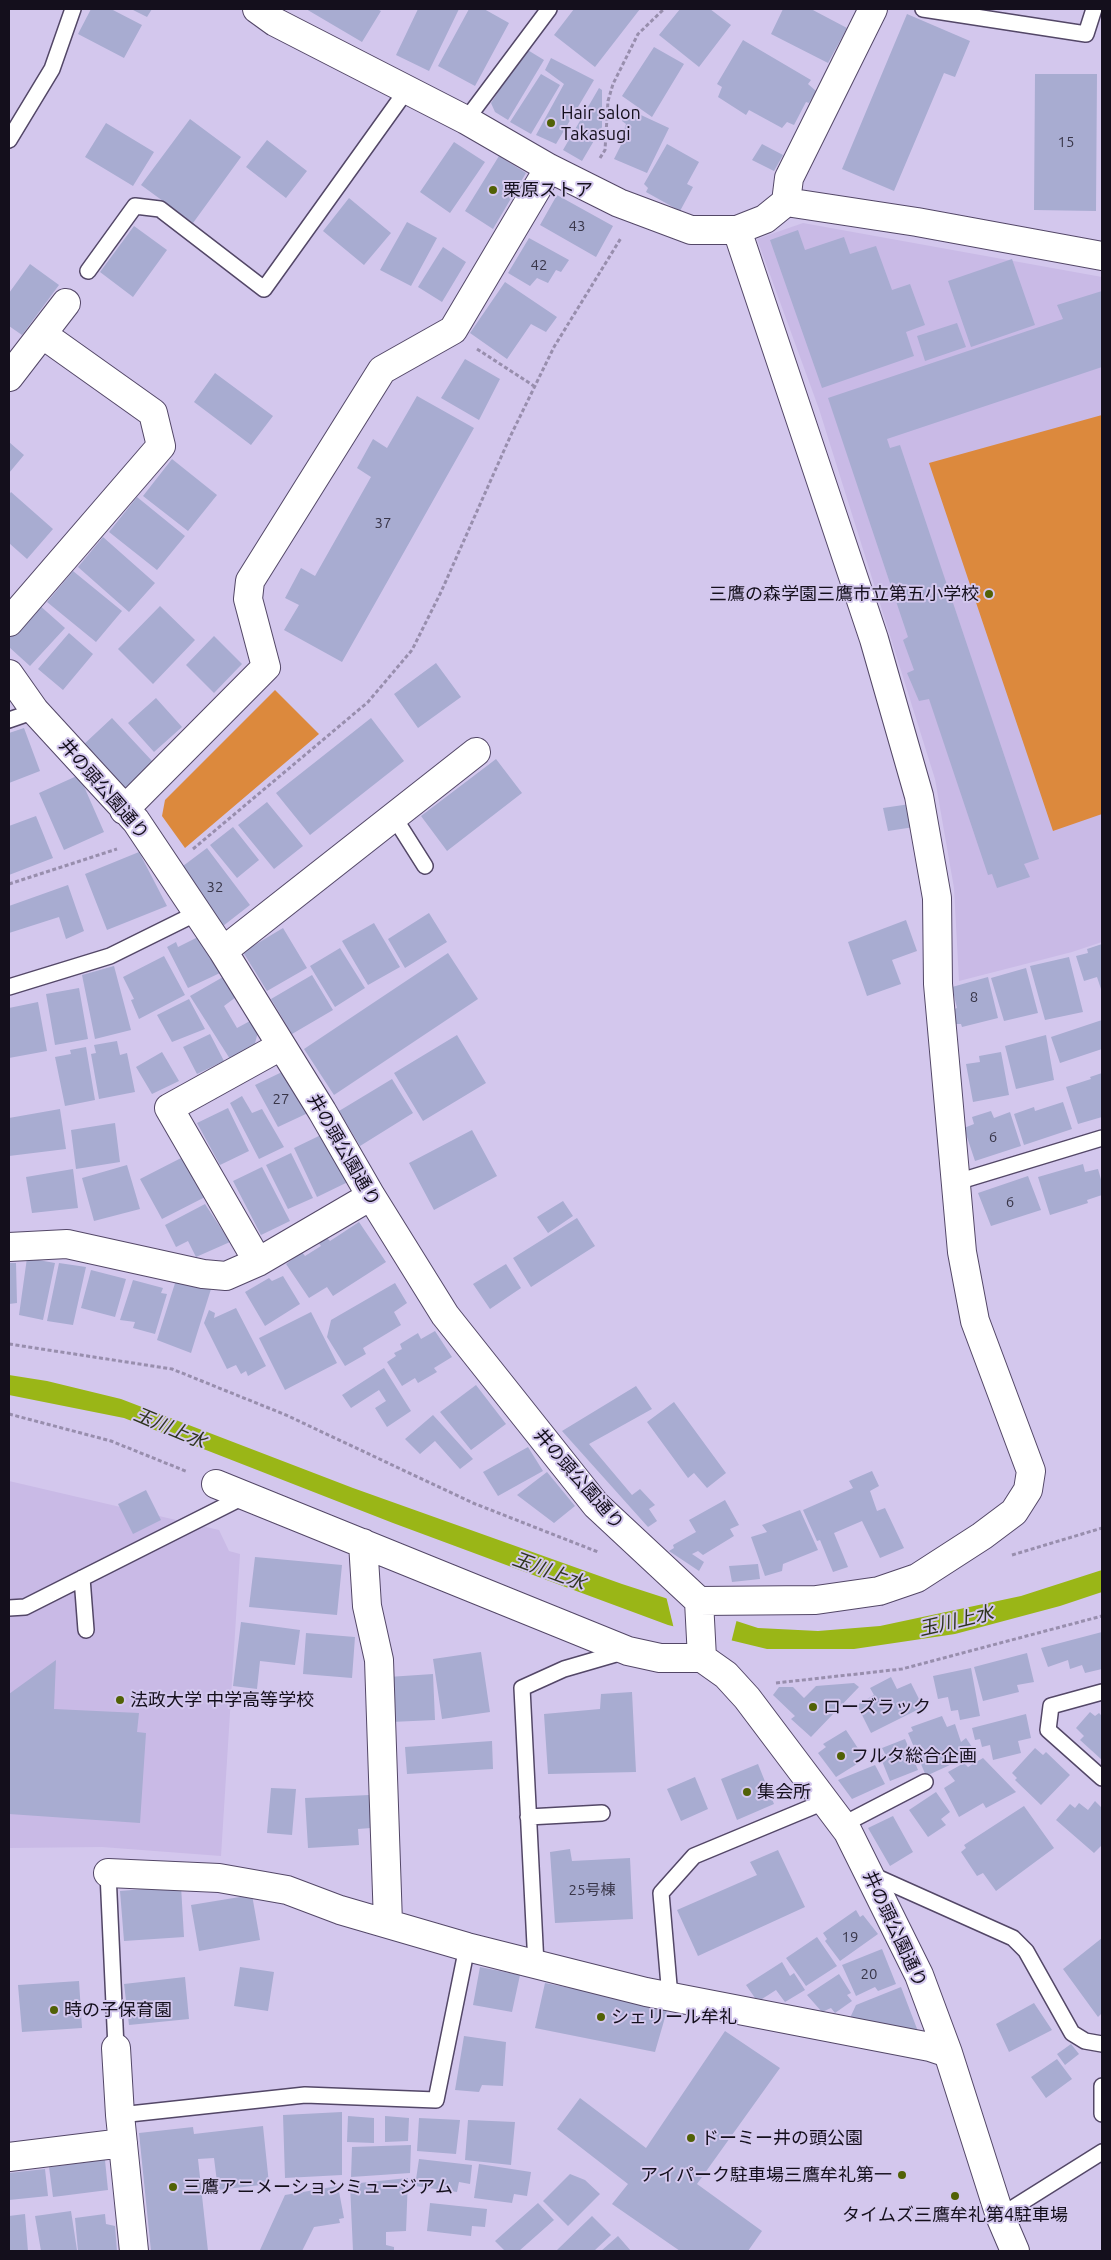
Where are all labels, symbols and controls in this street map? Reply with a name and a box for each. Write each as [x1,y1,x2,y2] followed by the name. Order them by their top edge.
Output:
[561,102,641,144] place label: Hair salon Takasugi
[545,117,557,129] marker: Hair salon Takasugi
[1058,133,1074,151] house number: 15
[503,179,593,201] place label: 栗原ストア
[487,184,499,196] marker: 栗原ストア
[569,217,585,235] house number: 43
[531,256,547,274] house number: 42
[375,514,391,532] house number: 37
[709,583,979,605] place label: 三鷹の森学園三鷹市立第五小学校
[983,588,995,600] marker: 三鷹の森学園三鷹市立第五小学校
[55,734,153,844] street label: 井の頭公園通り
[207,878,223,896] house number: 32
[970,988,978,1006] house number: 8
[273,1090,289,1108] house number: 27
[303,1090,385,1210] street label: 井の頭公園通り
[989,1128,997,1146] house number: 6
[1006,1193,1014,1211] house number: 6
[131,1403,209,1453] water label: 玉川上水
[530,1424,628,1534] street label: 井の頭公園通り
[509,1547,589,1595] water label: 玉川上水
[916,1601,996,1641] water label: 玉川上水
[130,1689,314,1711] place label: 法政大学 中学高等学校
[114,1694,126,1706] marker: 法政大学 中学高等学校
[823,1696,931,1718] place label: ローズラック
[807,1701,819,1713] marker: ローズラック
[851,1745,977,1767] place label: フルタ総合企画
[835,1750,847,1762] marker: フルタ総合企画
[757,1781,811,1803] place label: 集会所
[741,1786,753,1798] marker: 集会所
[859,1867,931,1991] street label: 井の頭公園通り
[569,1881,615,1899] house number: 25号棟
[842,1928,858,1946] house number: 19
[861,1965,877,1983] house number: 20
[64,1999,172,2021] place label: 時の子保育園
[48,2004,60,2016] marker: 時の子保育園
[611,2006,737,2028] place label: シェリール牟礼
[595,2011,607,2023] marker: シェリール牟礼
[701,2127,863,2149] place label: ドーミー井の頭公園
[685,2132,697,2144] marker: ドーミー井の頭公園
[640,2164,892,2186] place label: アイパーク駐車場三鷹牟礼第一
[896,2169,908,2181] marker: アイパーク駐車場三鷹牟礼第一
[183,2176,453,2198] place label: 三鷹アニメーションミュージアム
[167,2181,179,2193] marker: 三鷹アニメーションミュージアム
[949,2190,961,2202] marker: タイムズ三鷹牟礼第4駐車場
[842,2204,1068,2226] place label: タイムズ三鷹牟礼第4駐車場

